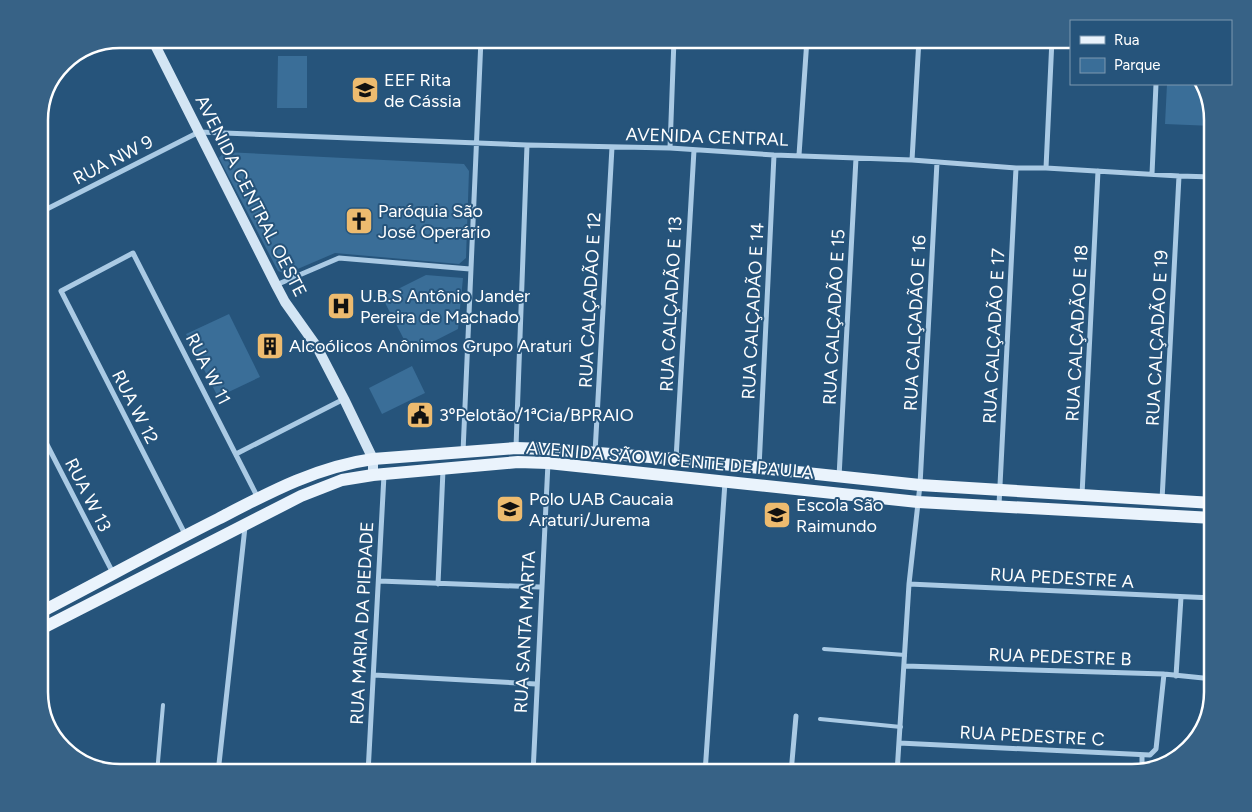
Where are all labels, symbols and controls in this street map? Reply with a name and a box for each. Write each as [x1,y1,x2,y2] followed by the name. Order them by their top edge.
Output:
[1070,20,1232,85] legend
[1114,31,1139,49] text: Rua
[1114,56,1161,74] text: Parque
[384,69,461,112] place label: EEF Rita de Cássia
[350,75,380,105] school or university icon: EEF Rita de Cássia
[190,91,312,301] street label: AVENIDA CENTRAL OESTE
[625,123,789,151] street label: AVENIDA CENTRAL
[69,131,157,189] street label: RUA NW 9
[378,200,491,243] place label: Paróquia São José Operário
[344,206,374,236] church icon: Paróquia São José Operário
[574,212,606,388] street label: RUA CALÇADÃO E 12
[655,216,687,392] street label: RUA CALÇADÃO E 13
[737,222,769,400] street label: RUA CALÇADÃO E 14
[818,228,850,406] street label: RUA CALÇADÃO E 15
[899,235,931,411] street label: RUA CALÇADÃO E 16
[1061,244,1093,422] street label: RUA CALÇADÃO E 18
[978,247,1010,424] street label: RUA CALÇADÃO E 17
[1141,250,1173,426] street label: RUA CALÇADÃO E 19
[360,285,530,328] place label: U.B.S Antônio Jander Pereira de Machado
[326,291,356,321] hospital icon: U.B.S Antônio Jander Pereira de Machado
[181,330,235,408] street label: RUA W 11
[255,331,285,361] building icon: Alcoólicos Anônimos Grupo Araturi
[289,335,572,357] place label: Alcoólicos Anônimos Grupo Araturi
[107,366,163,448] street label: RUA W 12
[405,400,435,430] public building icon: 3ºPelotão/1ªCia/BPRAIO
[439,404,634,426] place label: 3ºPelotão/1ªCia/BPRAIO
[525,436,815,484] street label: AVENIDA SÃO VICENTE DE PAULA
[60,455,116,535] street label: RUA W 13
[529,488,673,531] place label: Polo UAB Caucaia Araturi/Jurema
[495,494,525,524] school or university icon: Polo UAB Caucaia Araturi/Jurema
[796,494,883,537] place label: Escola São Raimundo
[762,500,792,530] school or university icon: Escola São Raimundo
[346,521,378,725] street label: RUA MARIA DA PIEDADE
[510,550,540,714] street label: RUA SANTA MARTA
[989,563,1135,593] street label: RUA PEDESTRE A
[988,644,1132,670] street label: RUA PEDESTRE B
[959,721,1105,751] street label: RUA PEDESTRE C

